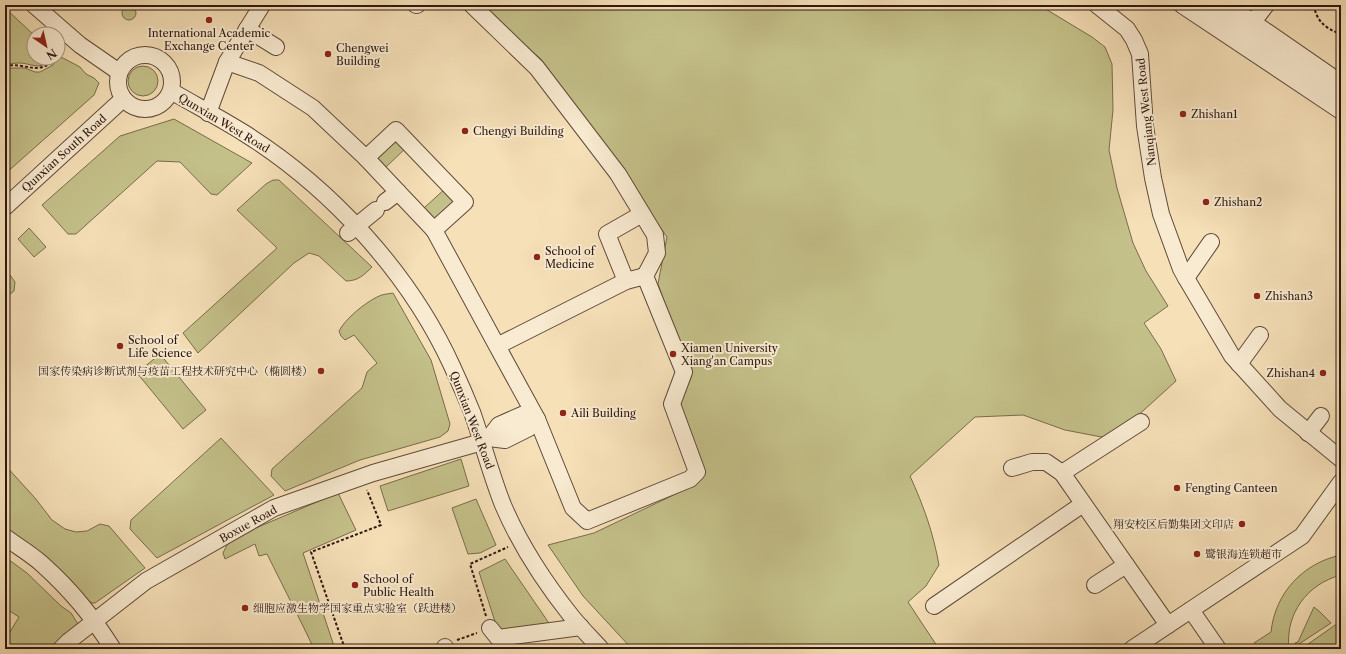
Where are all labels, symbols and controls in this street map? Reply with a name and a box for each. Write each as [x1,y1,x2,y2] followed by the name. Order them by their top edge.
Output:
[204,15,214,25] marker: International Academic Exchange Center
[26,26,66,66] north arrow
[148,26,271,53] place label: International Academic Exchange Center
[336,41,389,68] place label: Chengwei Building
[43,46,59,63] text: N
[323,49,333,59] marker: Chengwei Building
[1133,57,1159,167] street label: Nanqiang West Road
[176,90,272,156] street label: Qunxian West Road
[1191,107,1238,121] place label: Zhishan1
[1178,109,1188,119] marker: Zhishan1
[19,111,109,195] street label: Qunxian South Road
[473,124,564,138] place label: Chengyi Building
[460,126,470,136] marker: Chengyi Building
[1214,195,1262,209] place label: Zhishan2
[1201,197,1211,207] marker: Zhishan2
[545,244,597,271] place label: School of Medicine
[532,252,542,262] marker: School of Medicine
[1265,289,1313,303] place label: Zhishan3
[1252,291,1262,301] marker: Zhishan3
[128,333,192,360] place label: School of Life Science
[115,341,125,351] marker: School of Life Science
[680,341,779,368] place label: Xiamen University Xiang'an Campus
[668,349,678,359] marker: Xiamen University Xiang'an Campus
[38,364,313,378] place label: 国家传染病诊断试剂与疫苗工程技术研究中心（椭圆楼）
[316,366,326,376] marker: 国家传染病诊断试剂与疫苗工程技术研究中心（椭圆楼）
[1267,366,1315,380] place label: Zhishan4
[1318,368,1328,378] marker: Zhishan4
[447,369,497,471] street label: Qunxian West Road
[570,406,636,420] place label: Aili Building
[558,408,568,418] marker: Aili Building
[1185,481,1278,495] place label: Fengting Canteen
[1172,483,1182,493] marker: Fengting Canteen
[217,502,279,546] street label: Boxue Road
[1113,517,1234,531] place label: 翔安校区后勤集团文印店
[1237,519,1247,529] marker: 翔安校区后勤集团文印店
[1205,547,1282,561] place label: 鹭银海连锁超市
[1192,549,1202,559] marker: 鹭银海连锁超市
[363,572,434,599] place label: School of Public Health
[350,580,360,590] marker: School of Public Health
[253,601,462,615] place label: 细胞应激生物学国家重点实验室（跃进楼）
[240,603,250,613] marker: 细胞应激生物学国家重点实验室（跃进楼）

